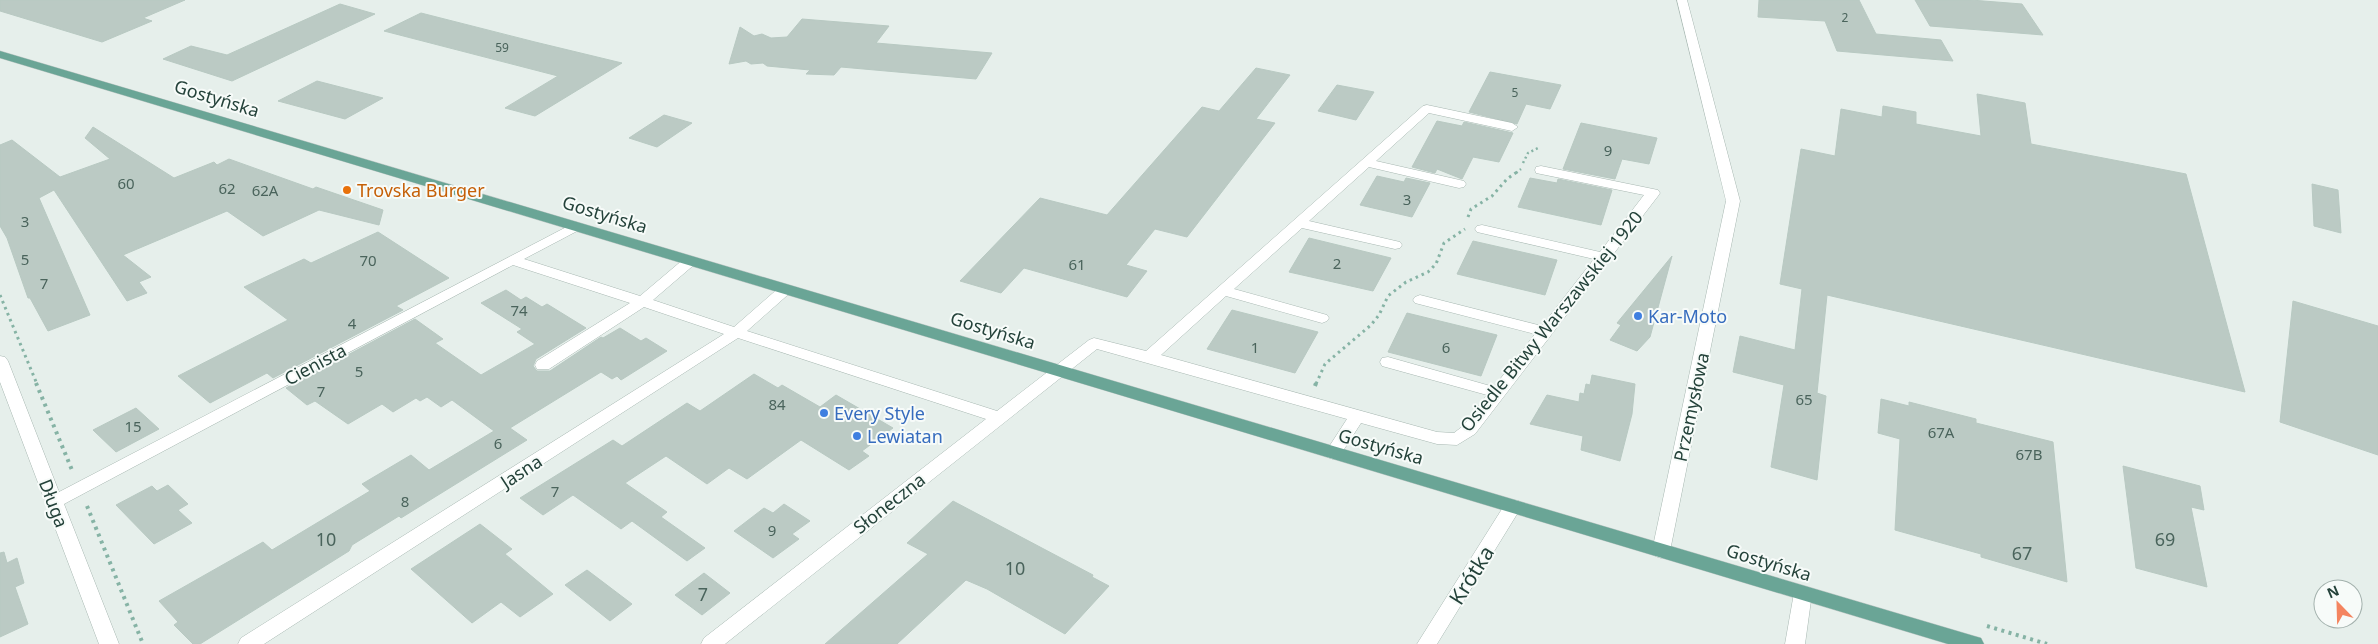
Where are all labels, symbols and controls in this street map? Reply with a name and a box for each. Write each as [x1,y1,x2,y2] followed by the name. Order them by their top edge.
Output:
[1842,9,1849,26] house number: 2
[495,39,509,56] house number: 59
[172,74,262,122] street label: Gostyńska
[1512,84,1519,101] house number: 5
[1604,140,1612,160] house number: 9
[117,173,135,193] house number: 60
[218,178,236,198] house number: 62
[357,178,485,202] place label: Trovska Burger
[252,180,279,200] house number: 62A
[341,184,353,196] marker: Trovska Burger
[1403,189,1411,209] house number: 3
[560,190,650,238] street label: Gostyńska
[1454,206,1648,436] street label: Osiedle Bitwy Warszawskiej 1920
[21,211,29,231] house number: 3
[21,249,29,269] house number: 5
[359,250,377,270] house number: 70
[1333,253,1341,273] house number: 2
[1068,254,1086,274] house number: 61
[40,273,48,293] house number: 7
[510,300,528,320] house number: 74
[1648,304,1727,328] place label: Kar-Moto
[948,306,1038,354] street label: Gostyńska
[1632,310,1644,322] marker: Kar-Moto
[348,313,357,333] house number: 4
[1251,337,1259,357] house number: 1
[1442,337,1450,357] house number: 6
[280,338,350,390] street label: Cienista
[1668,350,1714,464] street label: Przemysłowa
[355,361,363,381] house number: 5
[317,381,325,401] house number: 7
[1795,389,1813,409] house number: 65
[768,394,786,414] house number: 84
[834,401,925,425] place label: Every Style
[818,407,830,419] marker: Every Style
[124,416,142,436] house number: 15
[1336,422,1426,470] street label: Gostyńska
[1928,422,1955,442] house number: 67A
[867,424,943,448] place label: Lewiatan
[851,430,863,442] marker: Lewiatan
[494,433,502,453] house number: 6
[2016,444,2042,464] house number: 67B
[494,449,546,494] street label: Jasna
[848,467,930,539] street label: Słoneczna
[34,475,74,531] street label: Długa
[551,481,559,501] house number: 7
[401,491,409,511] house number: 8
[768,520,776,540] house number: 9
[316,527,336,551] house number: 10
[2155,527,2175,551] house number: 69
[1724,538,1814,586] street label: Gostyńska
[1442,540,1500,610] street label: Krótka
[2012,541,2032,565] house number: 67
[1005,556,1025,580] house number: 10
[2313,579,2363,629] north arrow
[2324,581,2342,603] text: N
[698,582,708,606] house number: 7

